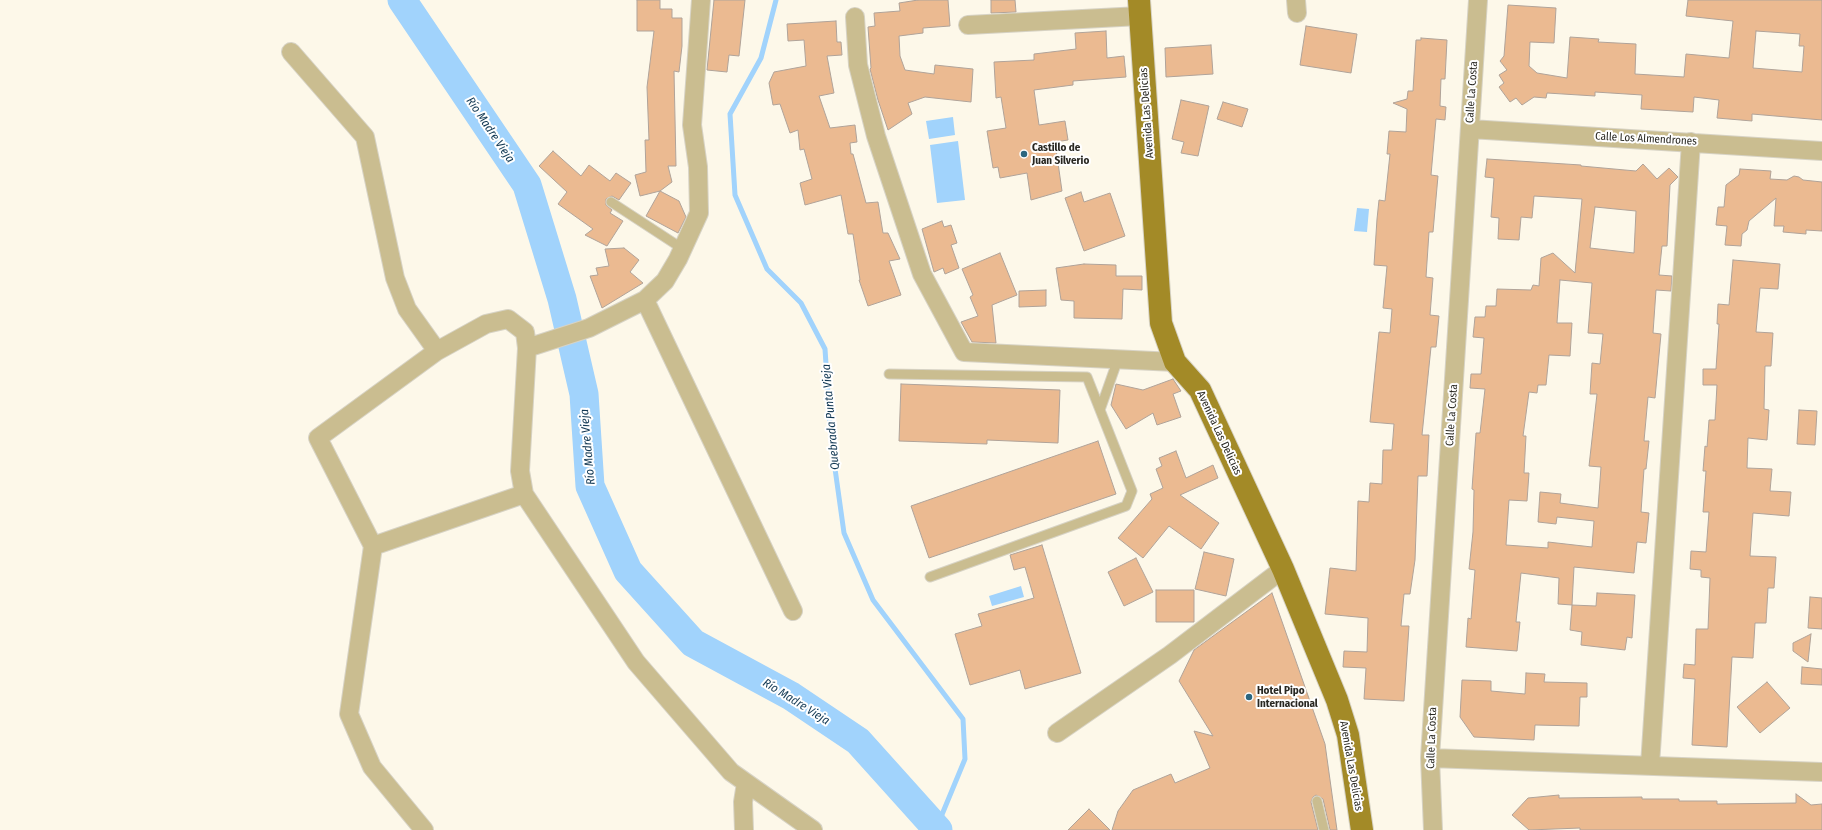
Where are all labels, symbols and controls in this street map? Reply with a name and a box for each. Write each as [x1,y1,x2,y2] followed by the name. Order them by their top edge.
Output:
[1463,61,1481,123] street label: Calle La Costa
[1137,67,1157,159] street label: Avenida Las Delicias
[463,94,517,166] water label: Río Madre Vieja
[1595,130,1697,148] street label: Calle Los Almendrones
[1032,141,1089,167] place label: Castillo de Juan Silverio
[1019,149,1029,159] marker: Castillo de Juan Silverio
[819,364,843,470] water label: Quebrada Punta Vieja
[1443,384,1461,446] street label: Calle La Costa
[1194,389,1244,477] street label: Avenida Las Delicias
[578,409,598,485] water label: Río Madre Vieja
[760,676,832,728] water label: Río Madre Vieja
[1257,684,1318,710] place label: Hotel Pipo Internacional
[1244,692,1254,702] marker: Hotel Pipo Internacional
[1424,707,1440,769] street label: Calle La Costa
[1337,720,1365,812] street label: Avenida Las Delicias

